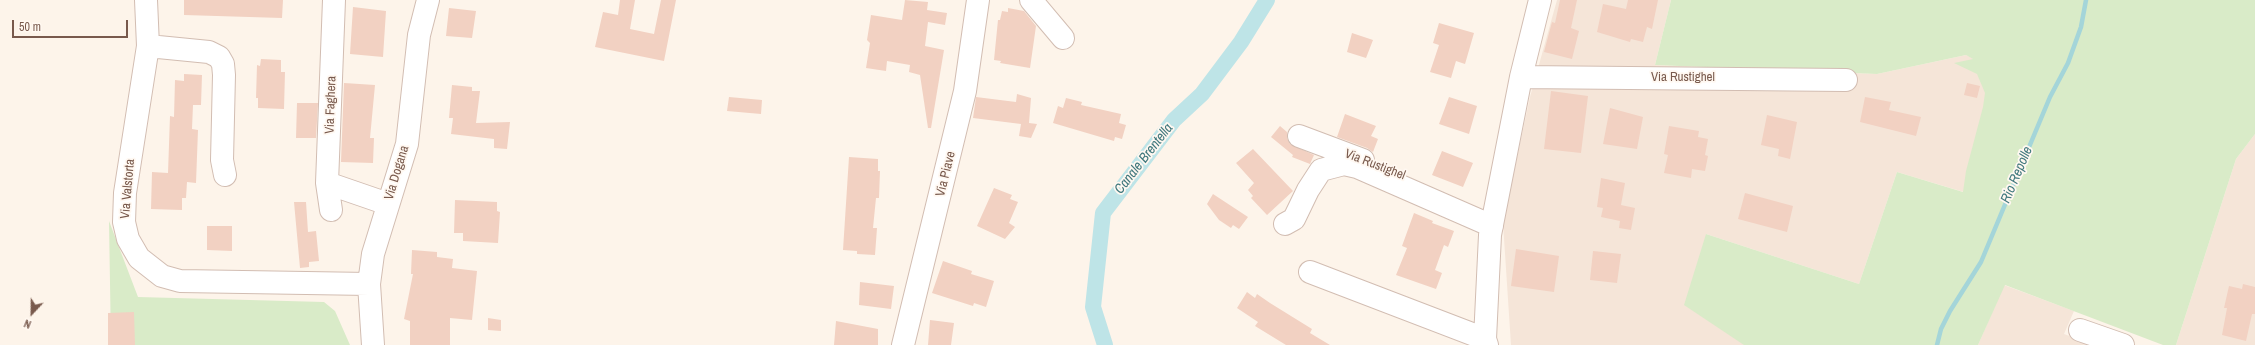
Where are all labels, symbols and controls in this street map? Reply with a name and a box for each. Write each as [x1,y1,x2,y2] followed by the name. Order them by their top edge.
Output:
[14,12,130,38] scale bar
[19,19,41,35] text: 50 m
[1651,70,1715,86] street label: Via Rustighel
[322,76,340,134] street label: Via Faghera
[1111,120,1177,198] water label: Canale Brentella
[381,144,413,202] street label: Via Dogana
[1998,144,2036,206] water label: Rio Repolle
[1342,146,1408,184] street label: Via Rustighel
[933,150,959,198] street label: Via Piave
[118,158,138,220] street label: Via Valstorta
[12,293,52,333] north arrow
[22,316,33,332] text: N

